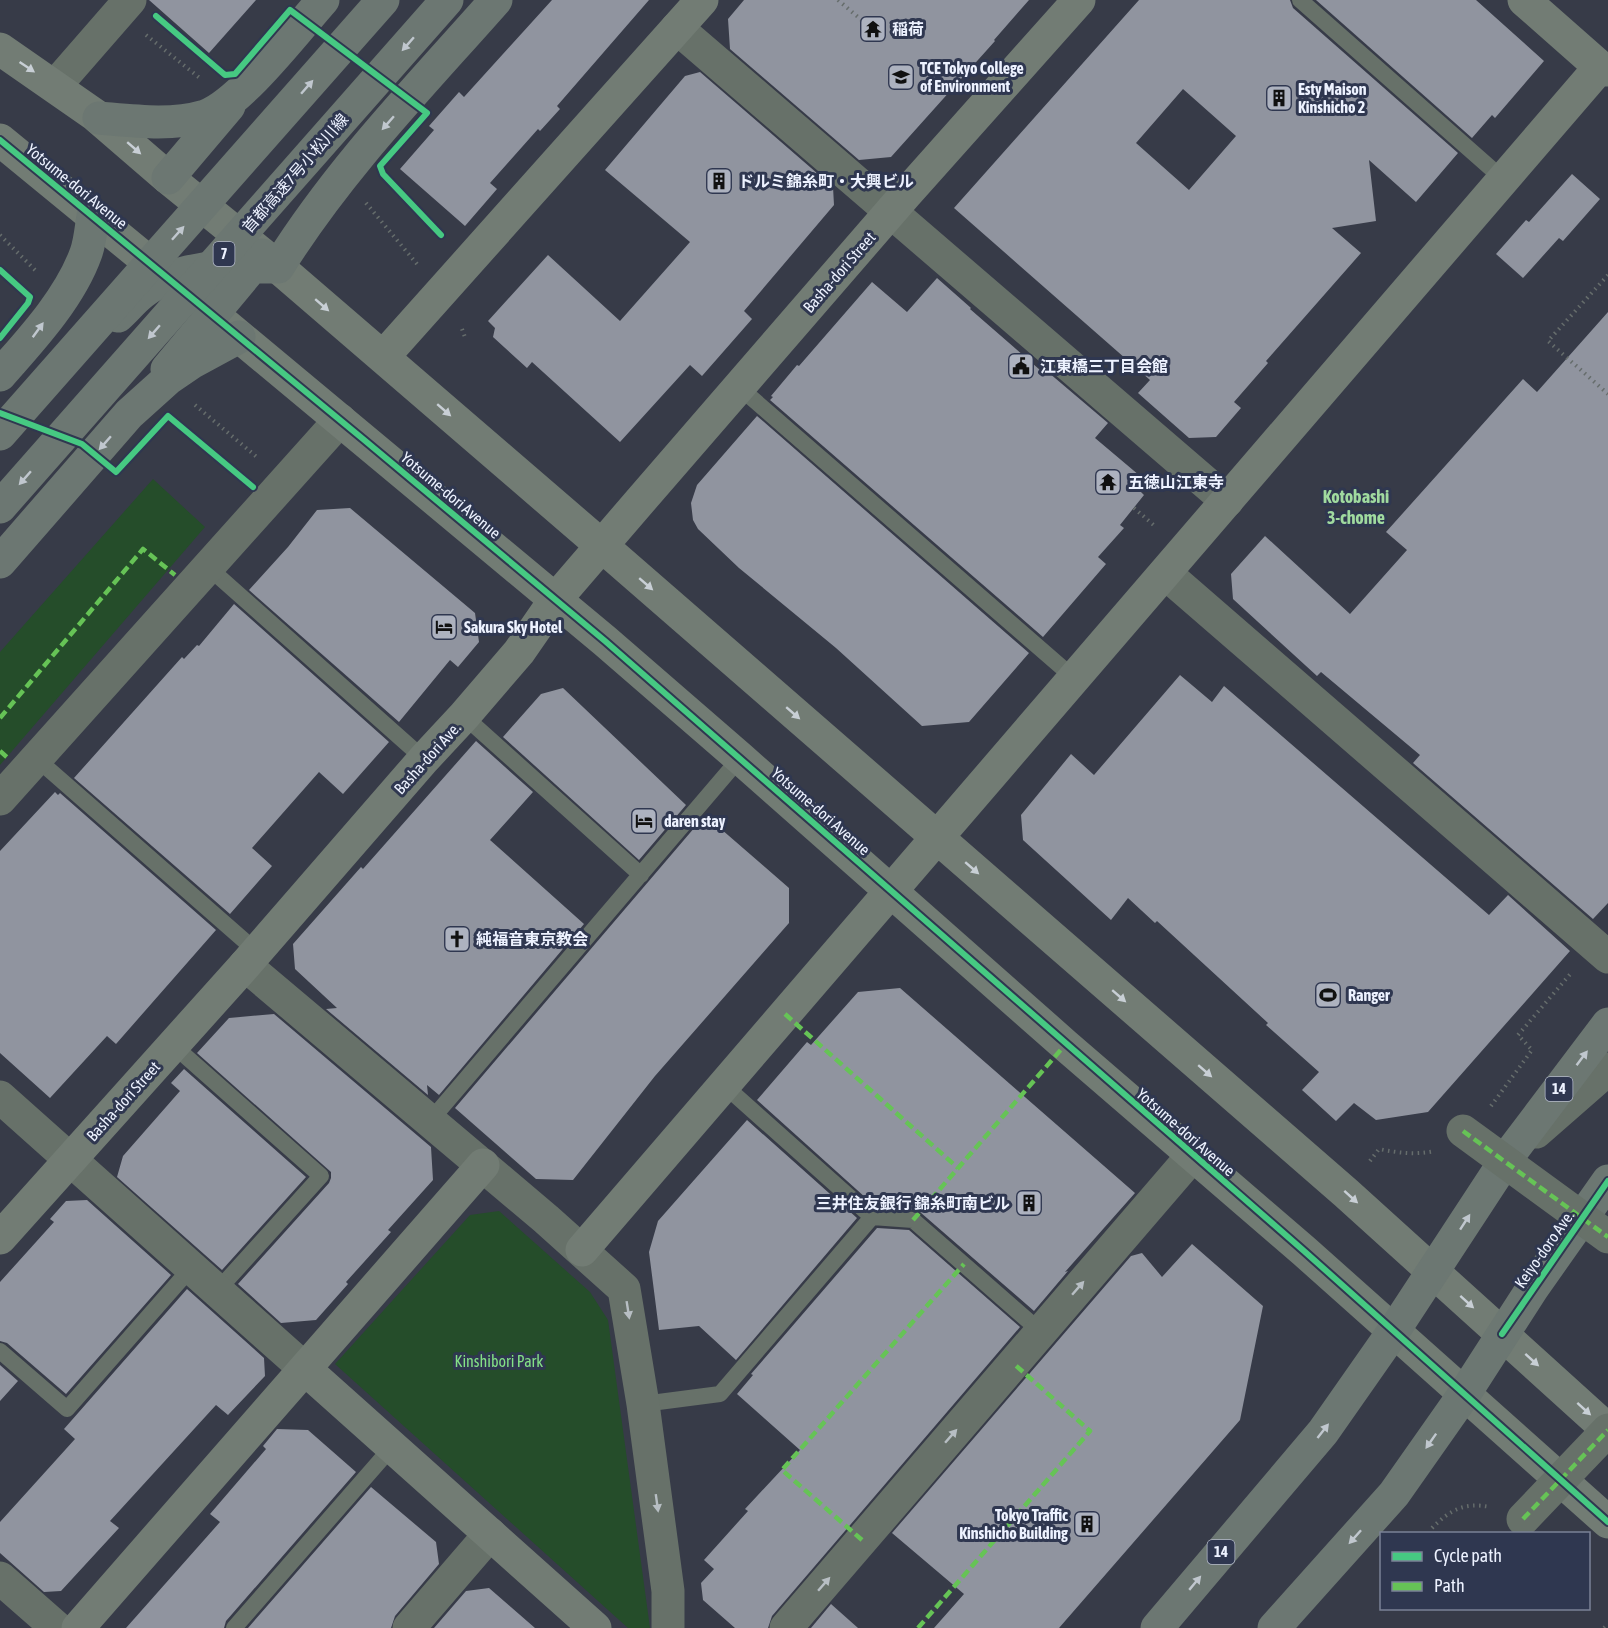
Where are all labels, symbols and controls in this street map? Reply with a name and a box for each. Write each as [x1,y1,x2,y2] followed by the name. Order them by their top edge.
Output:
[858,14,888,44] temple icon: 稲荷
[892,20,924,38] place label: 稲荷
[402,36,415,51] one-way arrow
[920,59,1024,95] place label: TCE Tokyo College of Environment
[19,61,35,73] one-way arrow
[886,62,916,92] school or university icon: TCE Tokyo College of Environment
[300,80,313,95] one-way arrow
[1298,80,1367,116] place label: Esty Maison Kinshicho 2
[1264,83,1294,113] building icon: Esty Maison Kinshicho 2
[239,110,351,236] street label: 首都高速7号小松川線
[382,115,395,130] one-way arrow
[23,140,131,232] street label: Yotsume-dori Avenue
[126,141,141,154] one-way arrow
[704,166,734,196] building icon: ドルミ錦糸町・大興ビル
[738,172,914,190] place label: ドルミ錦糸町・大興ビル
[171,226,185,241] one-way arrow
[799,228,879,316] street label: Basha-dori Street
[214,242,234,266] road number: 7
[314,298,329,311] one-way arrow
[32,323,44,339] one-way arrow
[148,324,161,339] one-way arrow
[1006,351,1036,381] public building icon: 江東橋三丁目会館
[1040,357,1168,375] place label: 江東橋三丁目会館
[436,403,451,416] one-way arrow
[98,435,111,451] one-way arrow
[398,448,504,542] street label: Yotsume-dori Avenue
[1093,467,1123,497] temple icon: 五徳山江東寺
[19,470,32,485] one-way arrow
[1128,473,1224,491] place label: 五徳山江東寺
[1323,486,1389,528] district label: Kotobashi 3-chome
[638,577,653,590] one-way arrow
[429,612,459,642] hotel icon: Sakura Sky Hotel
[464,618,563,636] place label: Sakura Sky Hotel
[785,706,801,719] one-way arrow
[390,718,464,797] street label: Basha-dori Ave.
[768,763,874,859] street label: Yotsume-dori Avenue
[629,806,659,836] hotel icon: daren stay
[664,812,726,830] place label: daren stay
[964,861,979,874] one-way arrow
[442,924,472,954] church icon: 純福音東京教会
[476,930,588,948] place label: 純福音東京教会
[1313,980,1343,1010] sports icon: Ranger
[1348,986,1390,1004] place label: Ranger
[1111,989,1126,1002] one-way arrow
[1576,1050,1588,1065] one-way arrow
[83,1057,164,1144] street label: Basha-dori Street
[1197,1064,1213,1077] one-way arrow
[1546,1077,1572,1101] road number: 14
[1133,1084,1239,1180] street label: Yotsume-dori Avenue
[1014,1188,1044,1218] building icon: 三井住友銀行 錦糸町南ビル
[1343,1190,1358,1203] one-way arrow
[816,1194,1010,1212] place label: 三井住友銀行 錦糸町南ビル
[1511,1207,1578,1292] street label: Keiyo-doro Ave.
[1459,1214,1470,1231] one-way arrow
[1071,1281,1084,1296] one-way arrow
[1460,1295,1475,1309] one-way arrow
[624,1301,633,1320] one-way arrow
[455,1352,543,1370] park label: Kinshibori Park
[1524,1353,1539,1367] one-way arrow
[1577,1401,1591,1415] one-way arrow
[1317,1424,1329,1439] one-way arrow
[944,1429,957,1444] one-way arrow
[1425,1432,1437,1448] one-way arrow
[652,1494,661,1513] one-way arrow
[959,1506,1068,1542] place label: Tokyo Traffic Kinshicho Building
[1072,1509,1102,1539] building icon: Tokyo Traffic Kinshicho Building
[1348,1530,1362,1545] one-way arrow
[1380,1532,1590,1610] legend
[1208,1540,1234,1564] road number: 14
[1434,1545,1502,1566] text: Cycle path
[1188,1575,1201,1591] one-way arrow
[1434,1575,1465,1596] text: Path
[817,1577,830,1592] one-way arrow

